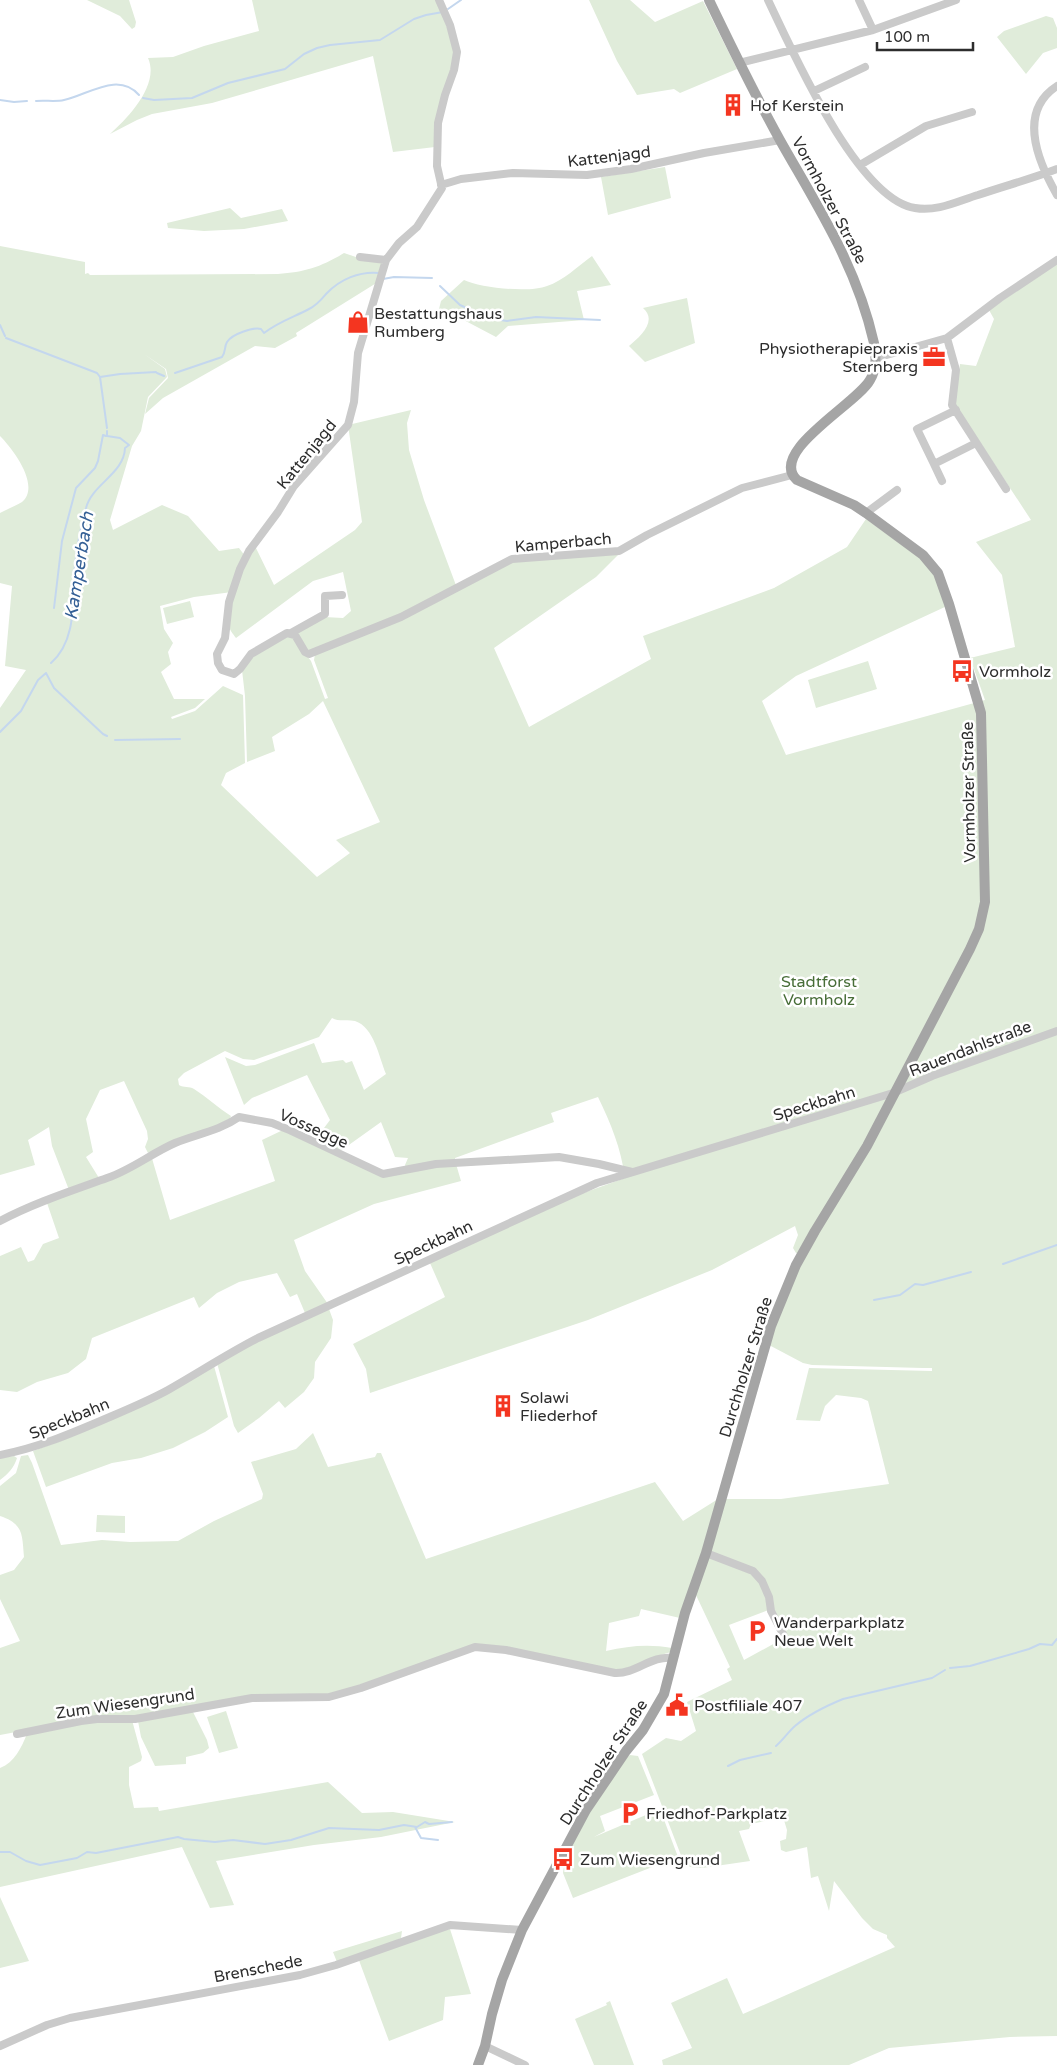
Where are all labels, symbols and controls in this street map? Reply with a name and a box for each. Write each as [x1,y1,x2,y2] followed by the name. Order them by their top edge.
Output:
[877,20,973,52] scale bar
[884,28,930,46] text: 100 m
[720,92,746,118] building icon: Hof Kerstein
[750,96,844,116] place label: Hof Kerstein
[787,133,871,267] street label: Vormholzer Straße
[566,142,652,172] street label: Kattenjagd
[374,304,502,342] place label: Bestattungshaus Rumberg
[345,309,371,335] shop icon: Bestattungshaus Rumberg
[759,339,918,377] place label: Physiotherapiepraxis Sternberg
[921,344,947,370] office icon: Physiotherapiepraxis Sternberg
[273,416,341,493] street label: Kattenjagd
[60,509,99,622] water label: Kamperbach
[514,529,612,557] street label: Kamperbach
[949,658,975,684] bus stop icon: Vormholz
[979,662,1051,682] place label: Vormholz
[958,721,980,863] street label: Vormholzer Straße
[781,972,857,1010] park label: Stadtforst Vormholz
[906,1016,1034,1081] street label: Rauendahlstraße
[771,1082,858,1126] street label: Speckbahn
[276,1105,351,1153] street label: Vossegge
[391,1216,476,1270] street label: Speckbahn
[715,1295,777,1440] street label: Durchholzer Straße
[520,1388,598,1426] place label: Solawi Fliederhof
[490,1393,516,1419] building icon: Solawi Fliederhof
[26,1394,112,1444] street label: Speckbahn
[774,1613,904,1651] place label: Wanderparkplatz Neue Welt
[744,1618,770,1644] parking icon: Wanderparkplatz Neue Welt
[54,1684,196,1724] street label: Zum Wiesengrund
[664,1692,690,1718] public building icon: Postfiliale 407
[556,1696,652,1829] street label: Durchholzer Straße
[694,1696,802,1716] place label: Postfiliale 407
[617,1800,643,1826] parking icon: Friedhof-Parkplatz
[646,1804,787,1824] place label: Friedhof-Parkplatz
[550,1846,576,1872] bus stop icon: Zum Wiesengrund
[580,1850,720,1870] place label: Zum Wiesengrund
[212,1951,304,1987] street label: Brenschede

